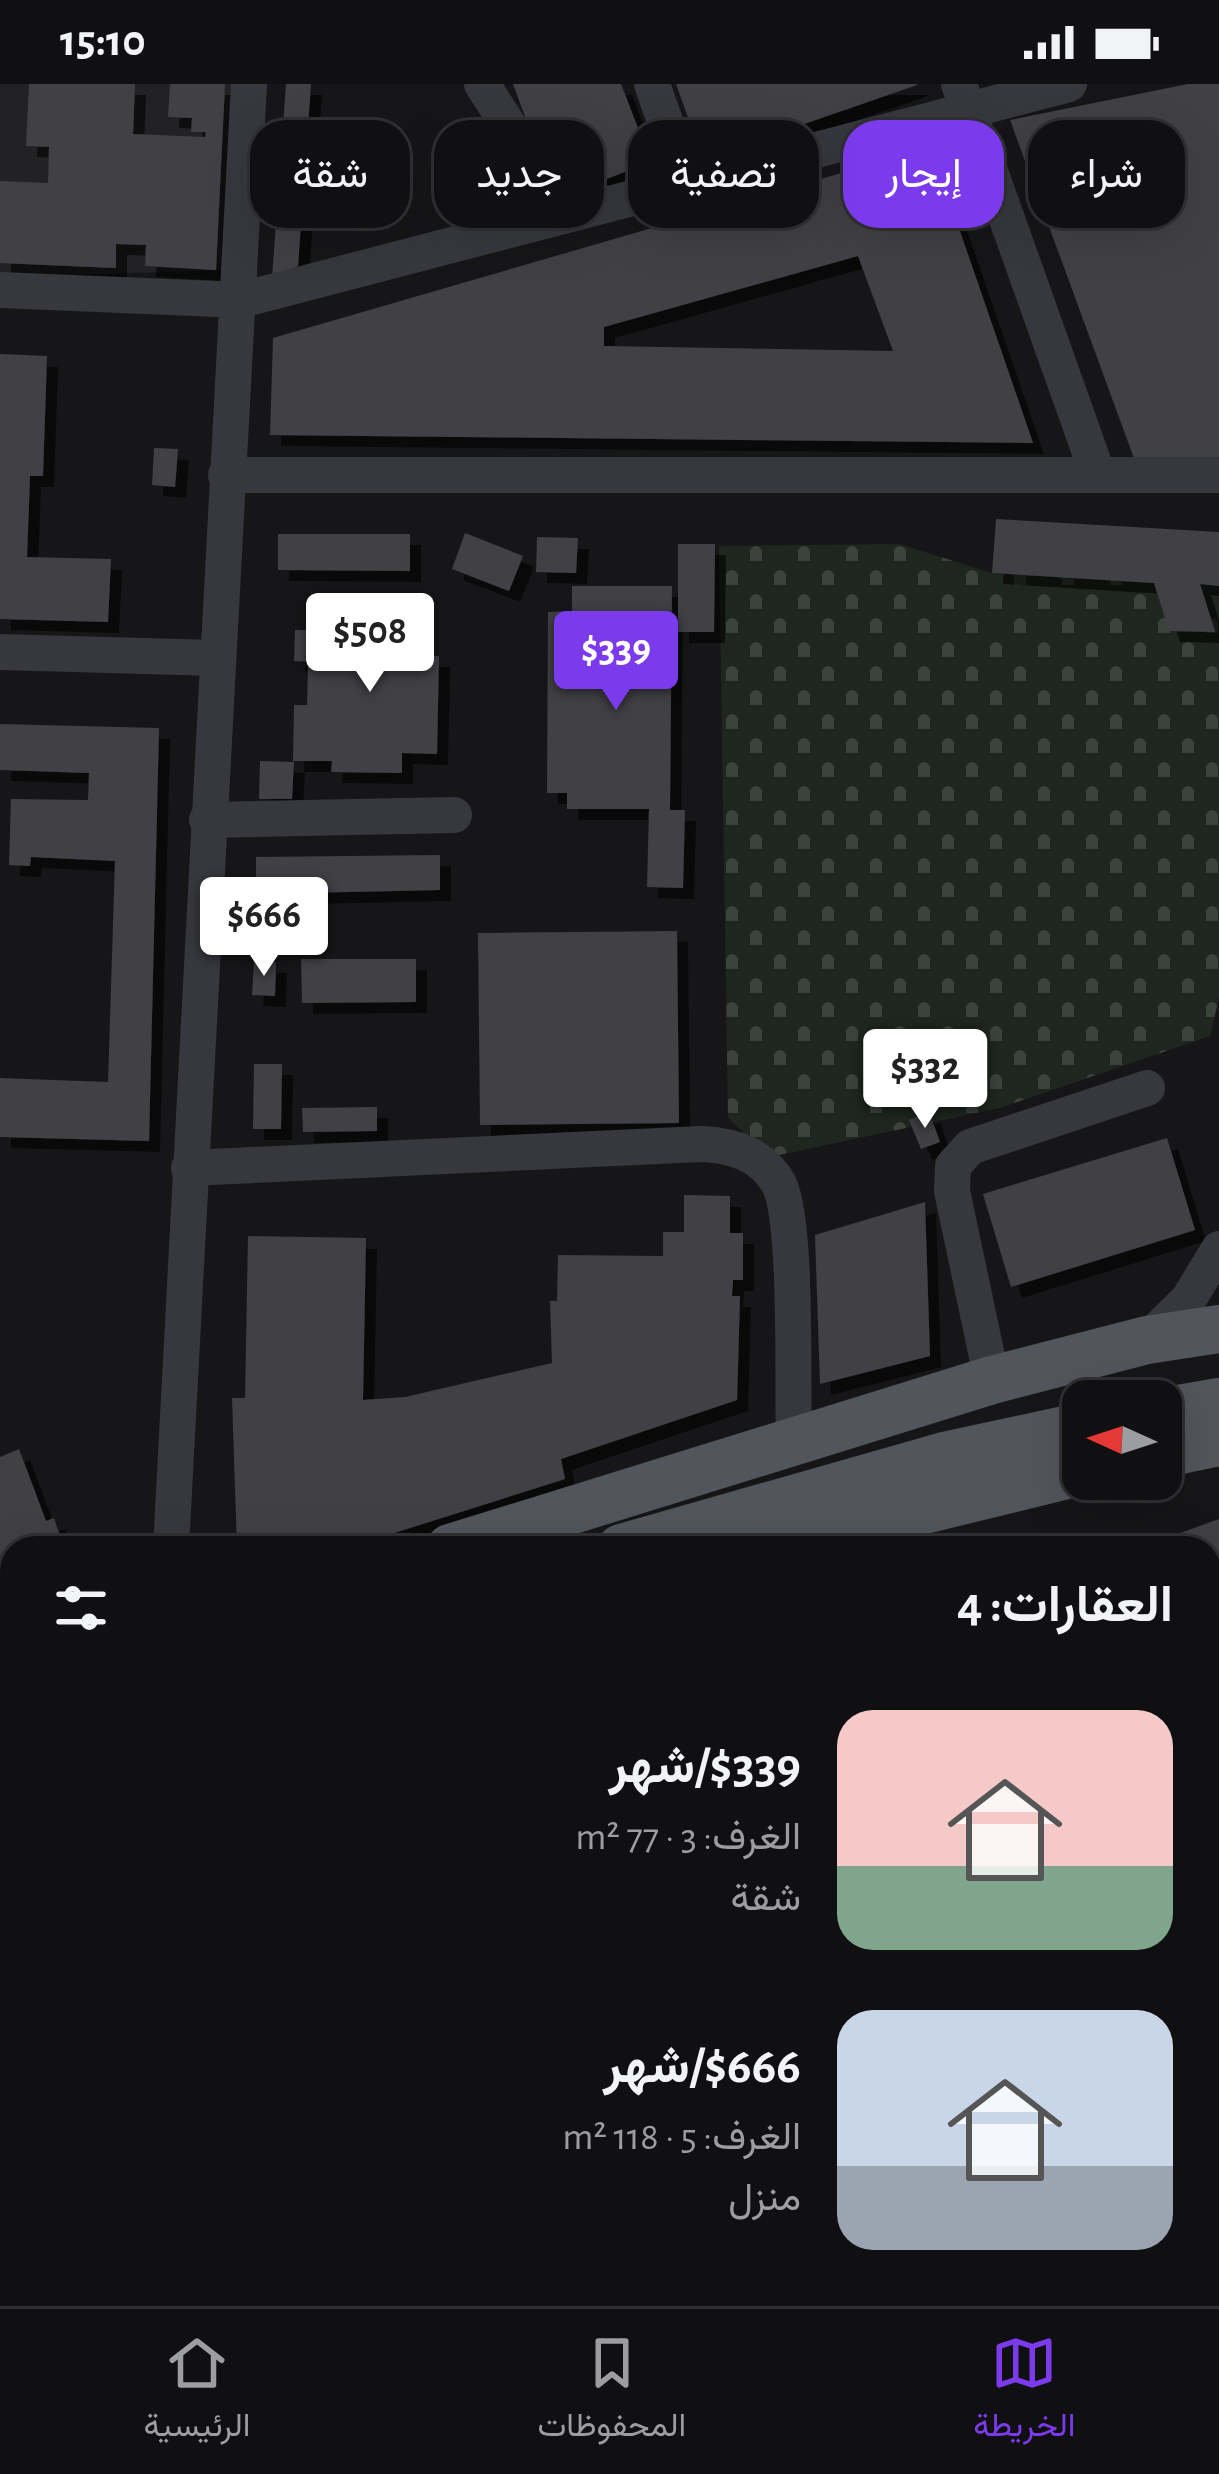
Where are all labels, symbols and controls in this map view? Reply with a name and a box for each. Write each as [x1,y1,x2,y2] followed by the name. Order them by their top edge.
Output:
[60,19,146,64] text: 15:10
[250,120,410,228] chip: شقة
[434,120,604,228] chip: جديد
[628,120,819,228] chip: تصفية
[843,120,1004,228] chip: إيجار
[1028,120,1185,228] chip: شراء
[299,593,441,695] pin: $508
[545,611,687,713] pin: $339
[333,612,407,651] text: $508
[581,630,651,669] text: $339
[193,877,335,979] pin: $666
[227,896,301,935] text: $666
[854,1029,996,1131] pin: $332
[890,1048,960,1087] text: $332
[1062,1380,1182,1500] north arrow
[1062,1380,1182,1500] map controls
[48,1575,114,1641] icon: filters
[957,1580,1173,1631] text: العقارات: 4
[609,1741,801,1792] text: $339/شهر
[933,1758,1077,1902] icon: home
[575,1818,801,1857] text: الغرف: 3 · 77 m²
[731,1879,801,1918] text: شقة
[603,2041,801,2092] text: $666/شهر
[933,2058,1077,2202] icon: home
[562,2118,801,2157] text: الغرف: 5 · 118 m²
[728,2179,801,2218] text: منزل
[144,2330,250,2454] tab: الرئيسية
[537,2330,686,2454] tab: المحفوظات
[973,2330,1075,2454] tab: الخريطة

